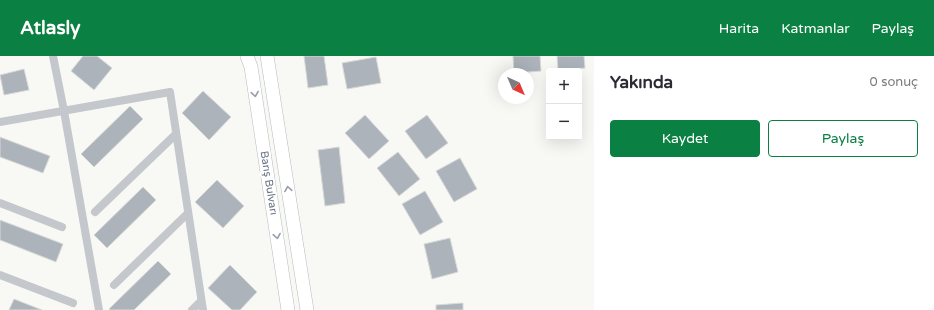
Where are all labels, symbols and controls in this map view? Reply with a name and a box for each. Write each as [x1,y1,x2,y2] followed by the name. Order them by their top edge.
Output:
[20,17,80,39] text: Atlasly
[719,20,759,37] text: Harita
[781,20,850,37] text: Katmanlar
[872,20,914,37] text: Paylaş
[498,68,534,104] north arrow
[546,68,582,140] map controls
[546,68,582,104] button: +
[610,72,673,93] text: Yakında
[870,74,918,90] text: 0 sonuç
[250,91,259,97] one-way arrow
[546,104,582,140] button: −
[610,120,760,157] button: Kaydet
[768,120,918,157] button: Paylaş
[258,150,280,216] street label: Barış Bulvarı
[284,185,293,192] one-way arrow
[272,233,281,239] one-way arrow

